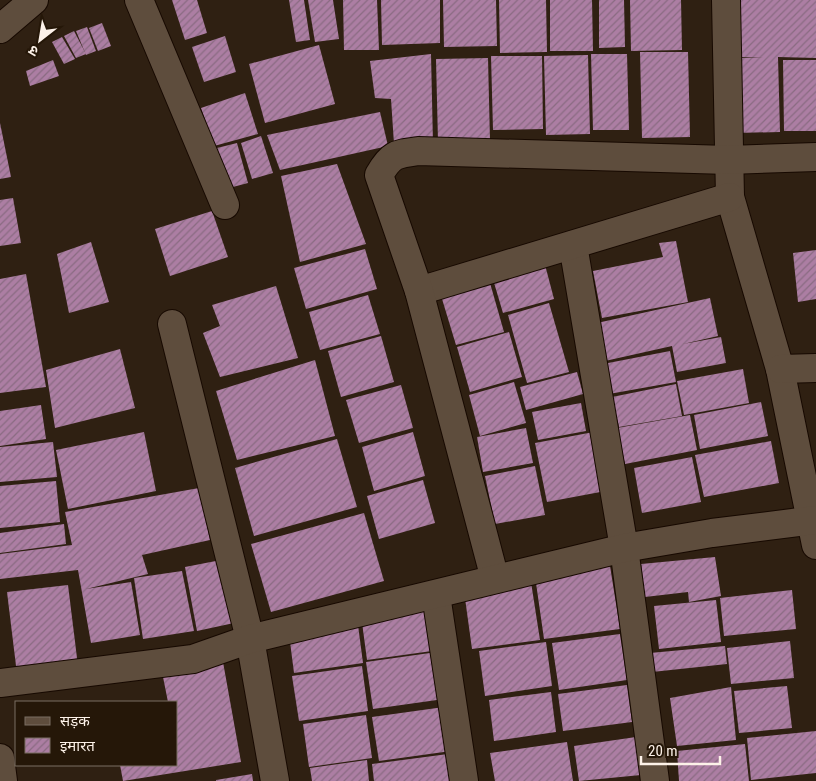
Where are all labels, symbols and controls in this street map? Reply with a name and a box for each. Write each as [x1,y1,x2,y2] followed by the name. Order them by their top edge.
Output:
[15,15,65,65] north arrow
[25,42,41,60] text: उ
[15,701,178,766] legend
[60,712,90,730] text: सड़क
[641,734,720,766] scale bar
[60,737,95,755] text: इमारत
[648,742,678,760] text: 20 m

